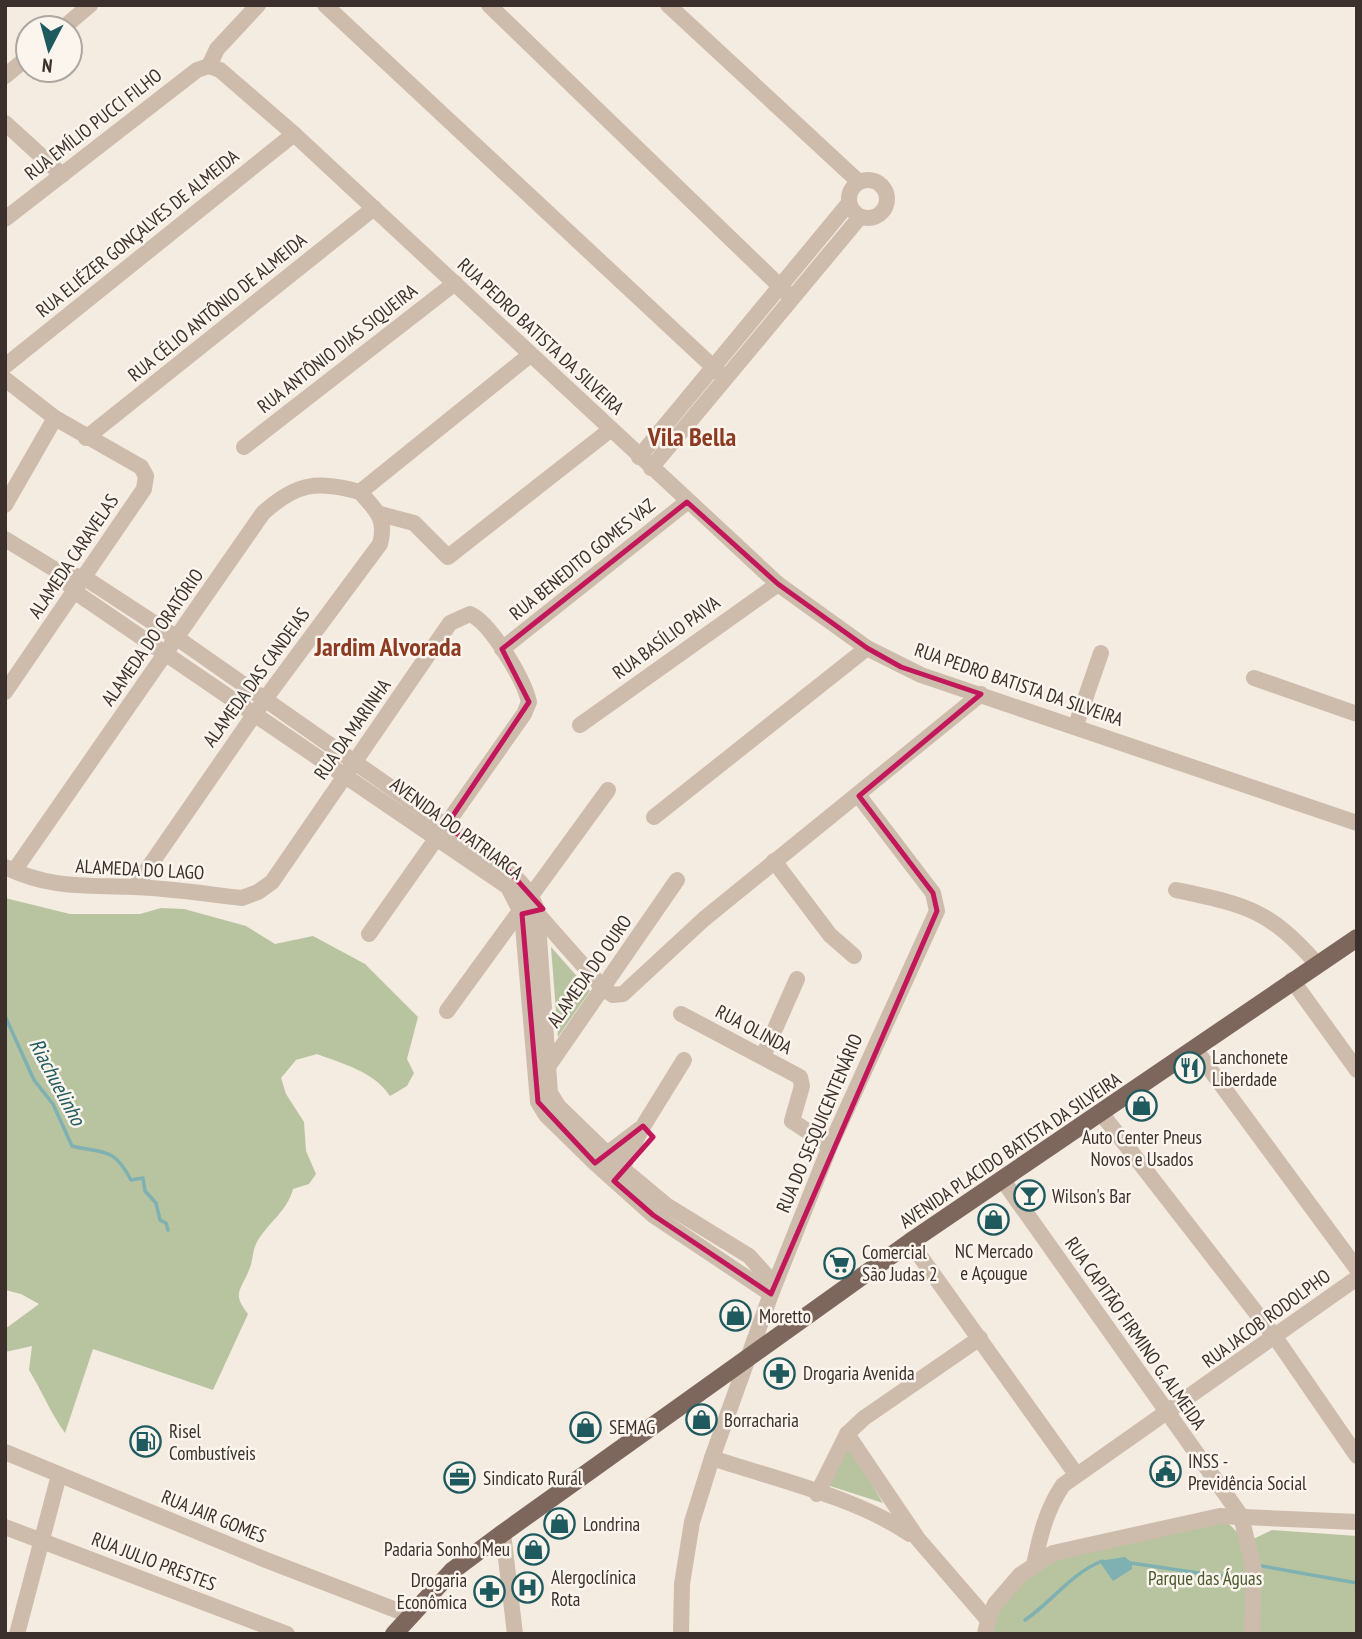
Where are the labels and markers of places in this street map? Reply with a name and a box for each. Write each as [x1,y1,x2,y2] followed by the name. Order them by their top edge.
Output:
[1212,1045,1288,1091] place label: Lanchonete Liberdade
[1172,1051,1206,1085] restaurant icon: Lanchonete Liberdade
[1125,1089,1159,1123] shop icon: Auto Center Pneus Novos e Usados
[1082,1125,1202,1171] place label: Auto Center Pneus Novos e Usados
[1012,1179,1046,1213] bar icon: Wilson's Bar
[1052,1184,1132,1208] place label: Wilson's Bar
[977,1203,1011,1237] shop icon: NC Mercado e Açougue
[955,1239,1033,1285] place label: NC Mercado e Açougue
[862,1240,938,1286] place label: Comercial São Judas 2
[822,1246,856,1280] supermarket icon: Comercial São Judas 2
[719,1299,753,1333] shop icon: Moretto
[759,1304,811,1328] place label: Moretto
[763,1356,797,1390] pharmacy icon: Drogaria Avenida
[803,1361,915,1385] place label: Drogaria Avenida
[684,1403,718,1437] shop icon: Borracharia
[724,1408,799,1432] place label: Borracharia
[569,1410,603,1444] shop icon: SEMAG
[609,1415,655,1439] place label: SEMAG
[169,1419,256,1465] place label: Risel Combustíveis
[129,1425,163,1459] fuel station icon: Risel Combustíveis
[1188,1449,1307,1495] place label: INSS - Previdência Social
[1148,1455,1182,1489] public building icon: INSS - Previdência Social
[443,1461,477,1495] office icon: Sindicato Rural
[483,1466,583,1490] place label: Sindicato Rural
[543,1507,577,1541] shop icon: Londrina
[583,1512,640,1536] place label: Londrina
[516,1532,550,1566] shop icon: Padaria Sonho Meu
[384,1537,510,1561] place label: Padaria Sonho Meu
[551,1565,636,1611] place label: Alergoclínica Rota
[397,1568,467,1614] place label: Drogaria Econômica
[511,1571,545,1605] hospital icon: Alergoclínica Rota
[473,1574,507,1608] pharmacy icon: Drogaria Econômica

